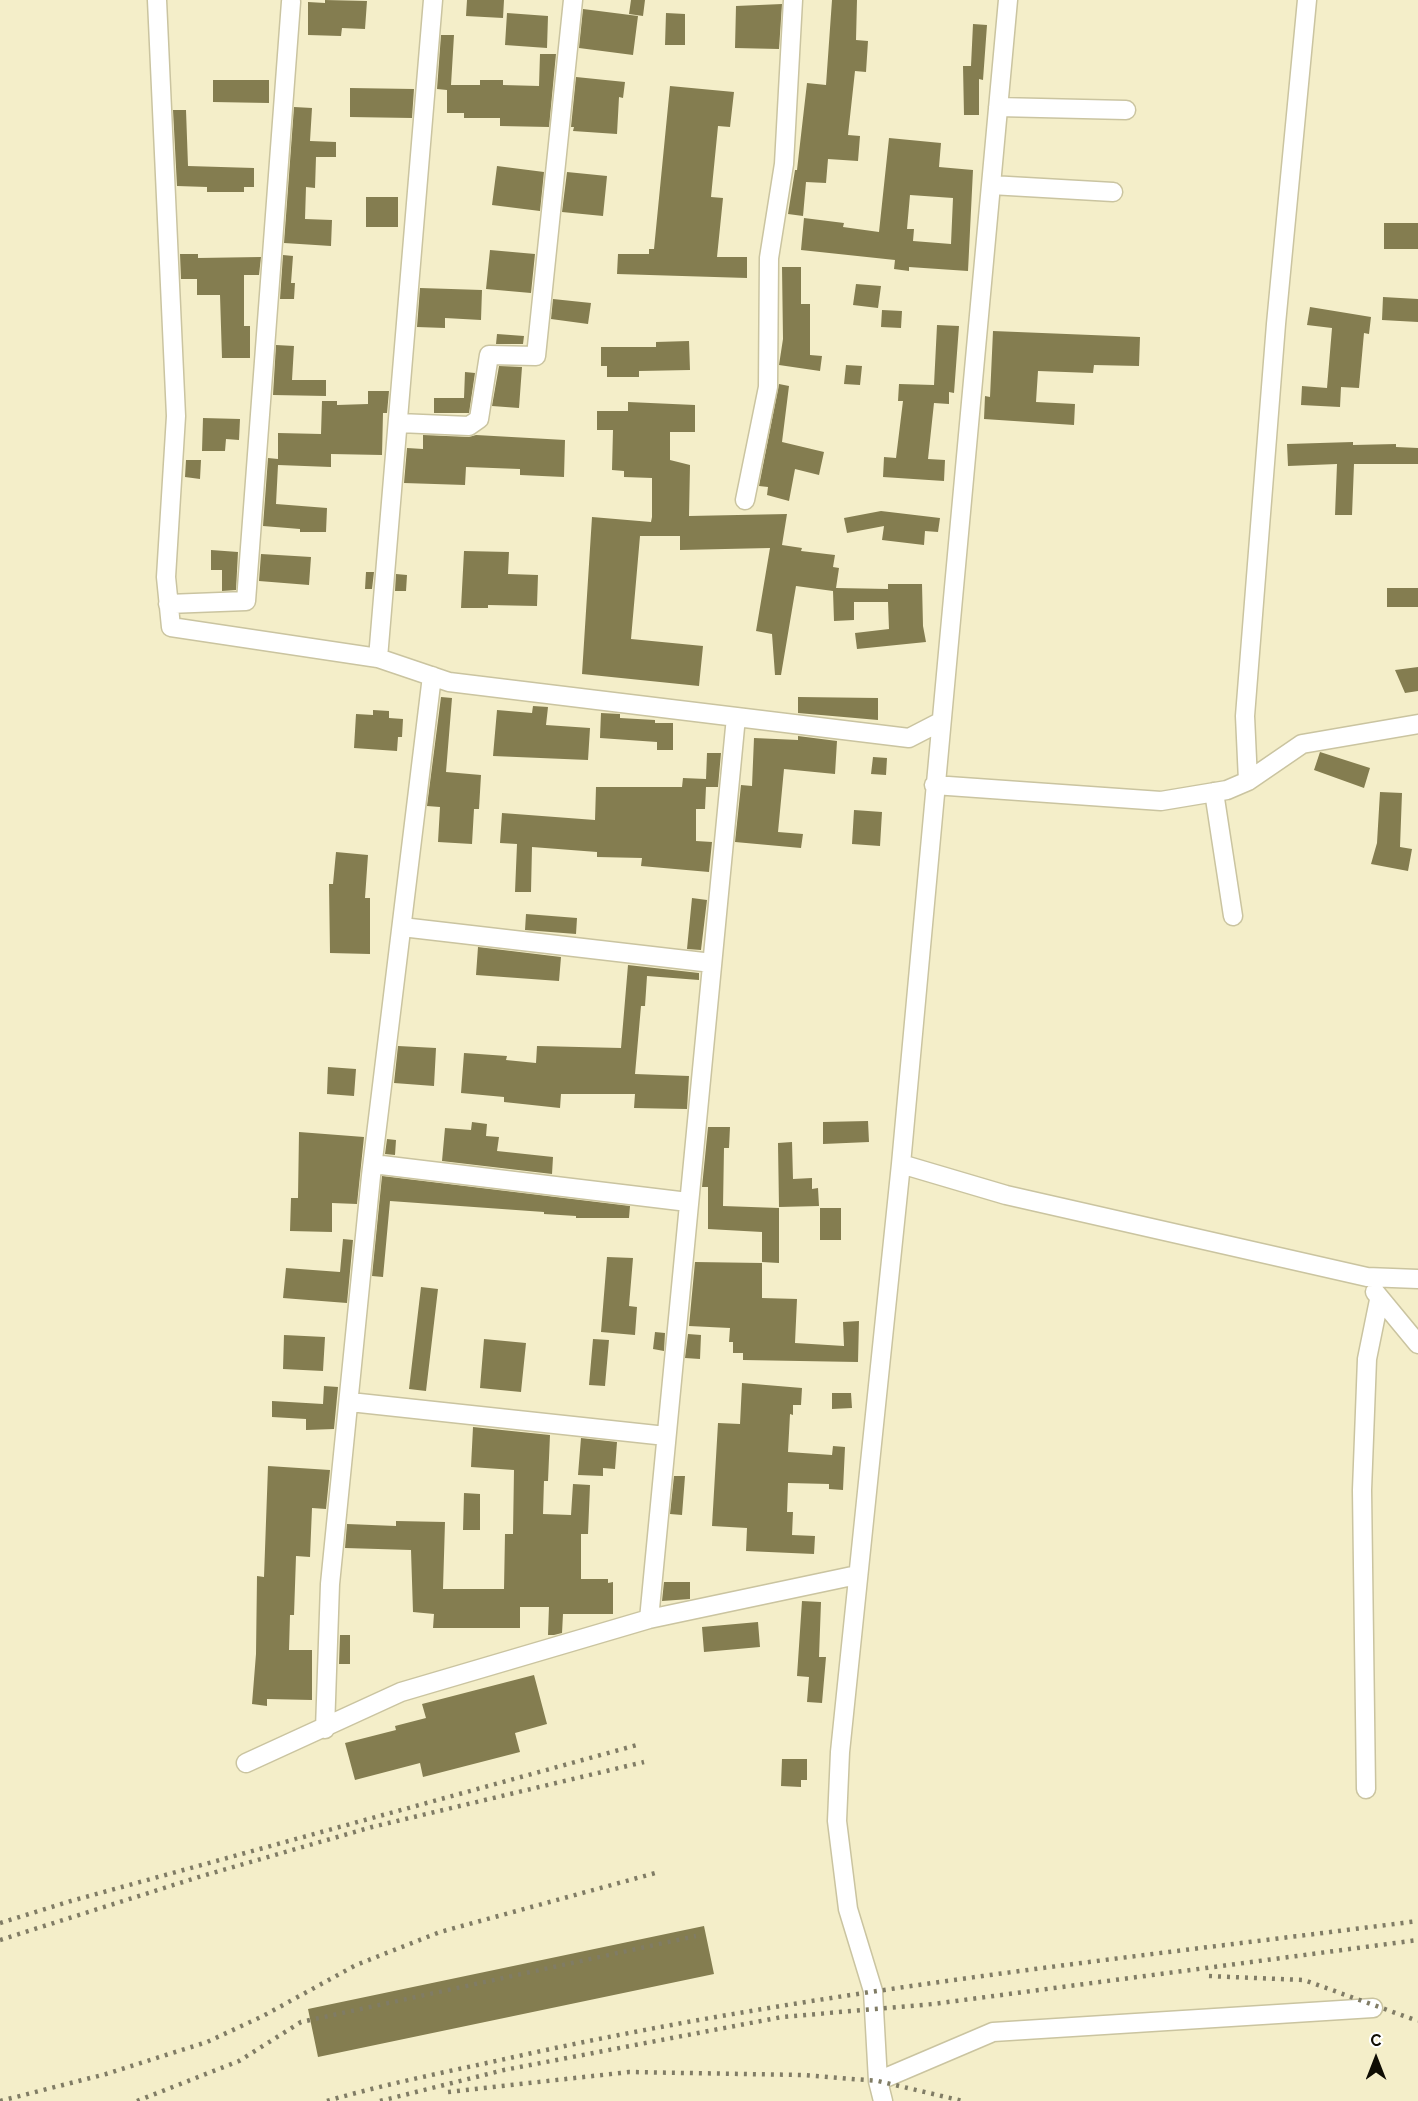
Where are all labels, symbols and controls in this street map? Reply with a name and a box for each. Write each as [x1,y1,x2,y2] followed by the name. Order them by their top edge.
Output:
[1346,2029,1406,2089] north arrow
[1371,2031,1381,2050] text: С

